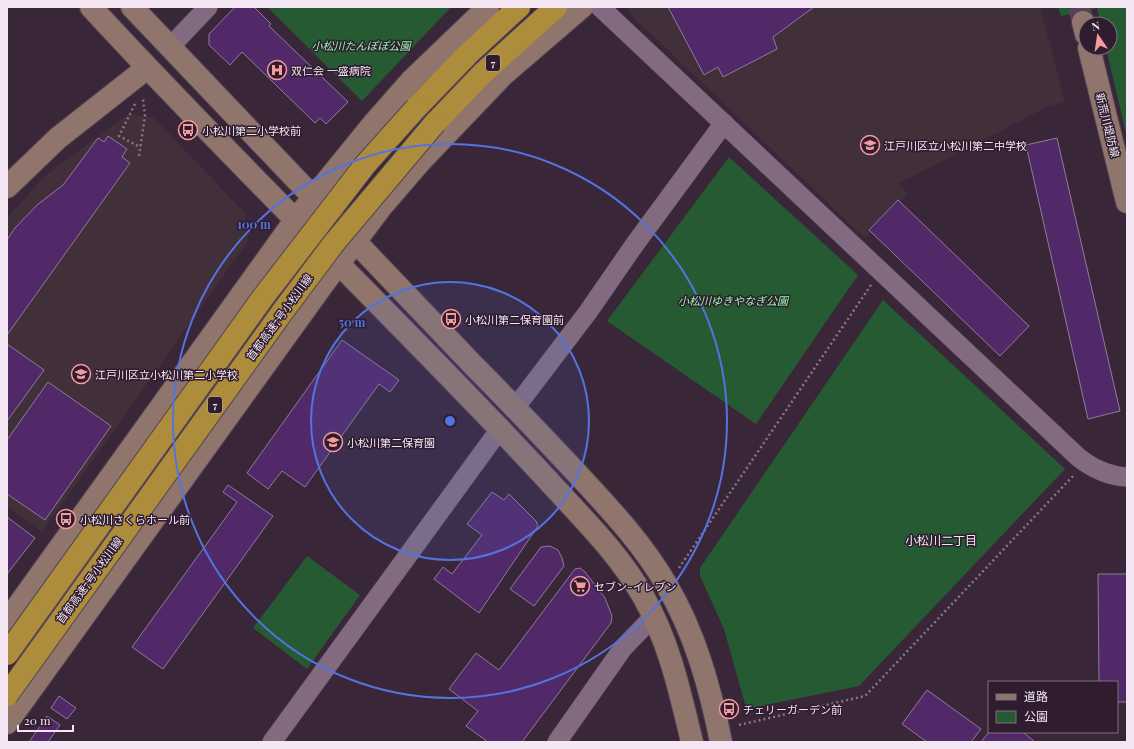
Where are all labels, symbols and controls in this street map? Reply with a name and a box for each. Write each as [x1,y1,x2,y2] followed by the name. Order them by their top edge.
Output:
[1078,16,1118,56] north arrow
[1090,18,1101,34] text: N
[312,38,412,53] park label: 小松川たんぽぽ公園
[486,55,500,71] road number: 7
[266,59,288,81] hospital icon: 双仁会 一盛病院
[291,63,371,78] place label: 双仁会 一盛病院
[1093,91,1123,159] street label: 新荒川堤防線
[177,119,199,141] bus stop icon: 小松川第二小学校前
[202,123,301,138] place label: 小松川第二小学校前
[859,134,881,156] school or university icon: 江戸川区立小松川第二中学校
[884,138,1027,153] place label: 江戸川区立小松川第二中学校
[237,216,271,232] text: 100 m
[243,271,315,363] street label: 首都高速7号小松川線
[678,293,790,308] park label: 小松川ゆきやなぎ公園
[440,308,462,330] bus stop icon: 小松川第二保育園前
[465,312,564,327] place label: 小松川第二保育園前
[339,314,366,330] text: 50 m
[70,363,92,385] school or university icon: 江戸川区立小松川第二小学校
[95,367,238,382] place label: 江戸川区立小松川第二小学校
[208,397,222,413] road number: 7
[443,414,457,428] centre of rings
[322,431,344,453] school or university icon: 小松川第二保育園
[347,435,435,450] place label: 小松川第二保育園
[55,508,77,530] bus stop icon: 小松川さくらホール前
[80,512,190,527] place label: 小松川さくらホール前
[905,532,977,548] district label: 小松川二丁目
[53,534,125,626] street label: 首都高速7号小松川線
[569,575,591,597] supermarket icon: セブン-イレブン
[594,579,677,594] place label: セブン-イレブン
[988,681,1118,733] legend
[1024,688,1048,704] text: 道路
[718,698,740,720] bus stop icon: チェリーガーデン前
[743,702,842,717] place label: チェリーガーデン前
[18,707,73,733] scale bar
[1024,708,1048,724] text: 公園
[24,712,51,728] text: 20 m

